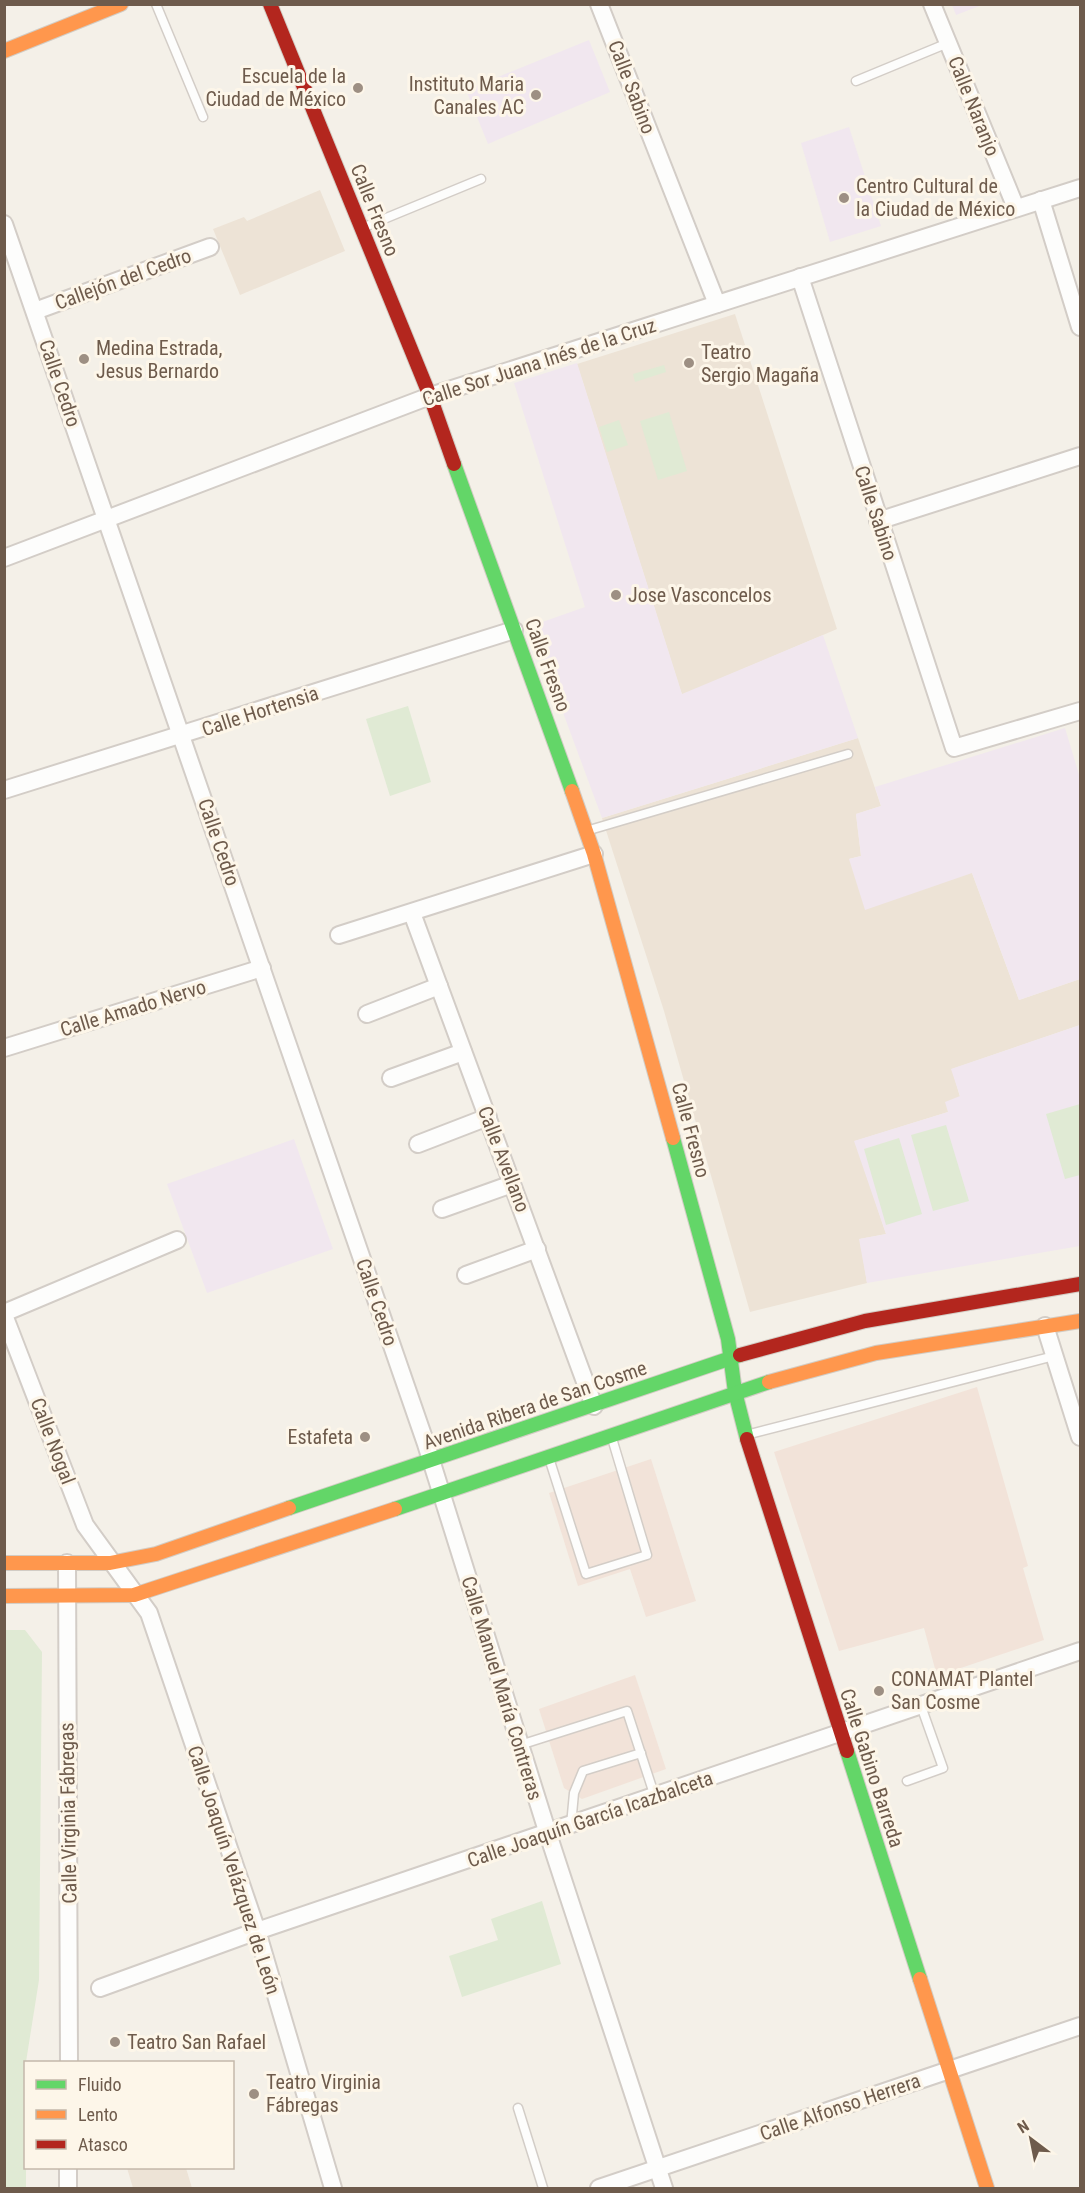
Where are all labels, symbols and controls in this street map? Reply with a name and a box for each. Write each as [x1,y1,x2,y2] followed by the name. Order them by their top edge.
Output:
[603,37,661,137] street label: Calle Sabino
[943,53,1005,159] street label: Calle Naranjo
[205,64,346,111] place label: Escuela de la Ciudad de México
[409,72,524,119] place label: Instituto Maria Canales AC
[351,81,365,95] marker: Escuela de la Ciudad de México
[529,88,543,102] marker: Instituto Maria Canales AC
[346,160,404,260] street label: Calle Fresno
[856,174,1015,221] place label: Centro Cultural de la Ciudad de México
[837,191,851,205] marker: Centro Cultural de la Ciudad de México
[52,243,194,315] street label: Callejón del Cedro
[419,313,659,411] street label: Calle Sor Juana Inés de la Cruz
[34,336,86,430] street label: Calle Cedro
[96,336,223,383] place label: Medina Estrada, Jesus Bernardo
[701,340,819,387] place label: Teatro Sergio Magaña
[77,352,91,366] marker: Medina Estrada, Jesus Bernardo
[682,356,696,370] marker: Teatro Sergio Magaña
[849,463,903,563] street label: Calle Sabino
[628,583,772,607] place label: Jose Vasconcelos
[609,588,623,602] marker: Jose Vasconcelos
[520,615,576,715] street label: Calle Fresno
[199,681,321,741] street label: Calle Hortensia
[193,795,245,889] street label: Calle Cedro
[57,974,209,1042] street label: Calle Amado Nervo
[667,1080,715,1180] street label: Calle Fresno
[473,1103,535,1215] street label: Calle Avellano
[351,1255,403,1349] street label: Calle Cedro
[420,1355,650,1455] street label: Avenida Ribera de San Cosme
[26,1394,80,1488] street label: Calle Nogal
[287,1425,353,1449] place label: Estafeta
[358,1430,372,1444] marker: Estafeta
[456,1573,548,1803] street label: Calle Manuel María Contreras
[891,1667,1033,1714] place label: CONAMAT Plantel San Cosme
[872,1684,886,1698] marker: CONAMAT Plantel San Cosme
[835,1686,909,1850] street label: Calle Gabino Barreda
[54,1722,82,1904] street label: Calle Virginia Fábregas
[182,1743,286,1997] street label: Calle Joaquín Velázquez de León
[464,1766,716,1872] street label: Calle Joaquín García Icazbalceta
[127,2030,266,2054] place label: Teatro San Rafael
[108,2035,122,2049] marker: Teatro San Rafael
[24,2061,234,2169] legend
[756,2068,924,2146] street label: Calle Alfonso Herrera
[266,2070,381,2117] place label: Teatro Virginia Fábregas
[78,2074,122,2095] text: Fluido
[247,2087,261,2101] marker: Teatro Virginia Fábregas
[78,2104,118,2125] text: Lento
[1001,2109,1061,2169] north arrow
[1014,2116,1033,2137] text: N
[78,2134,128,2155] text: Atasco

